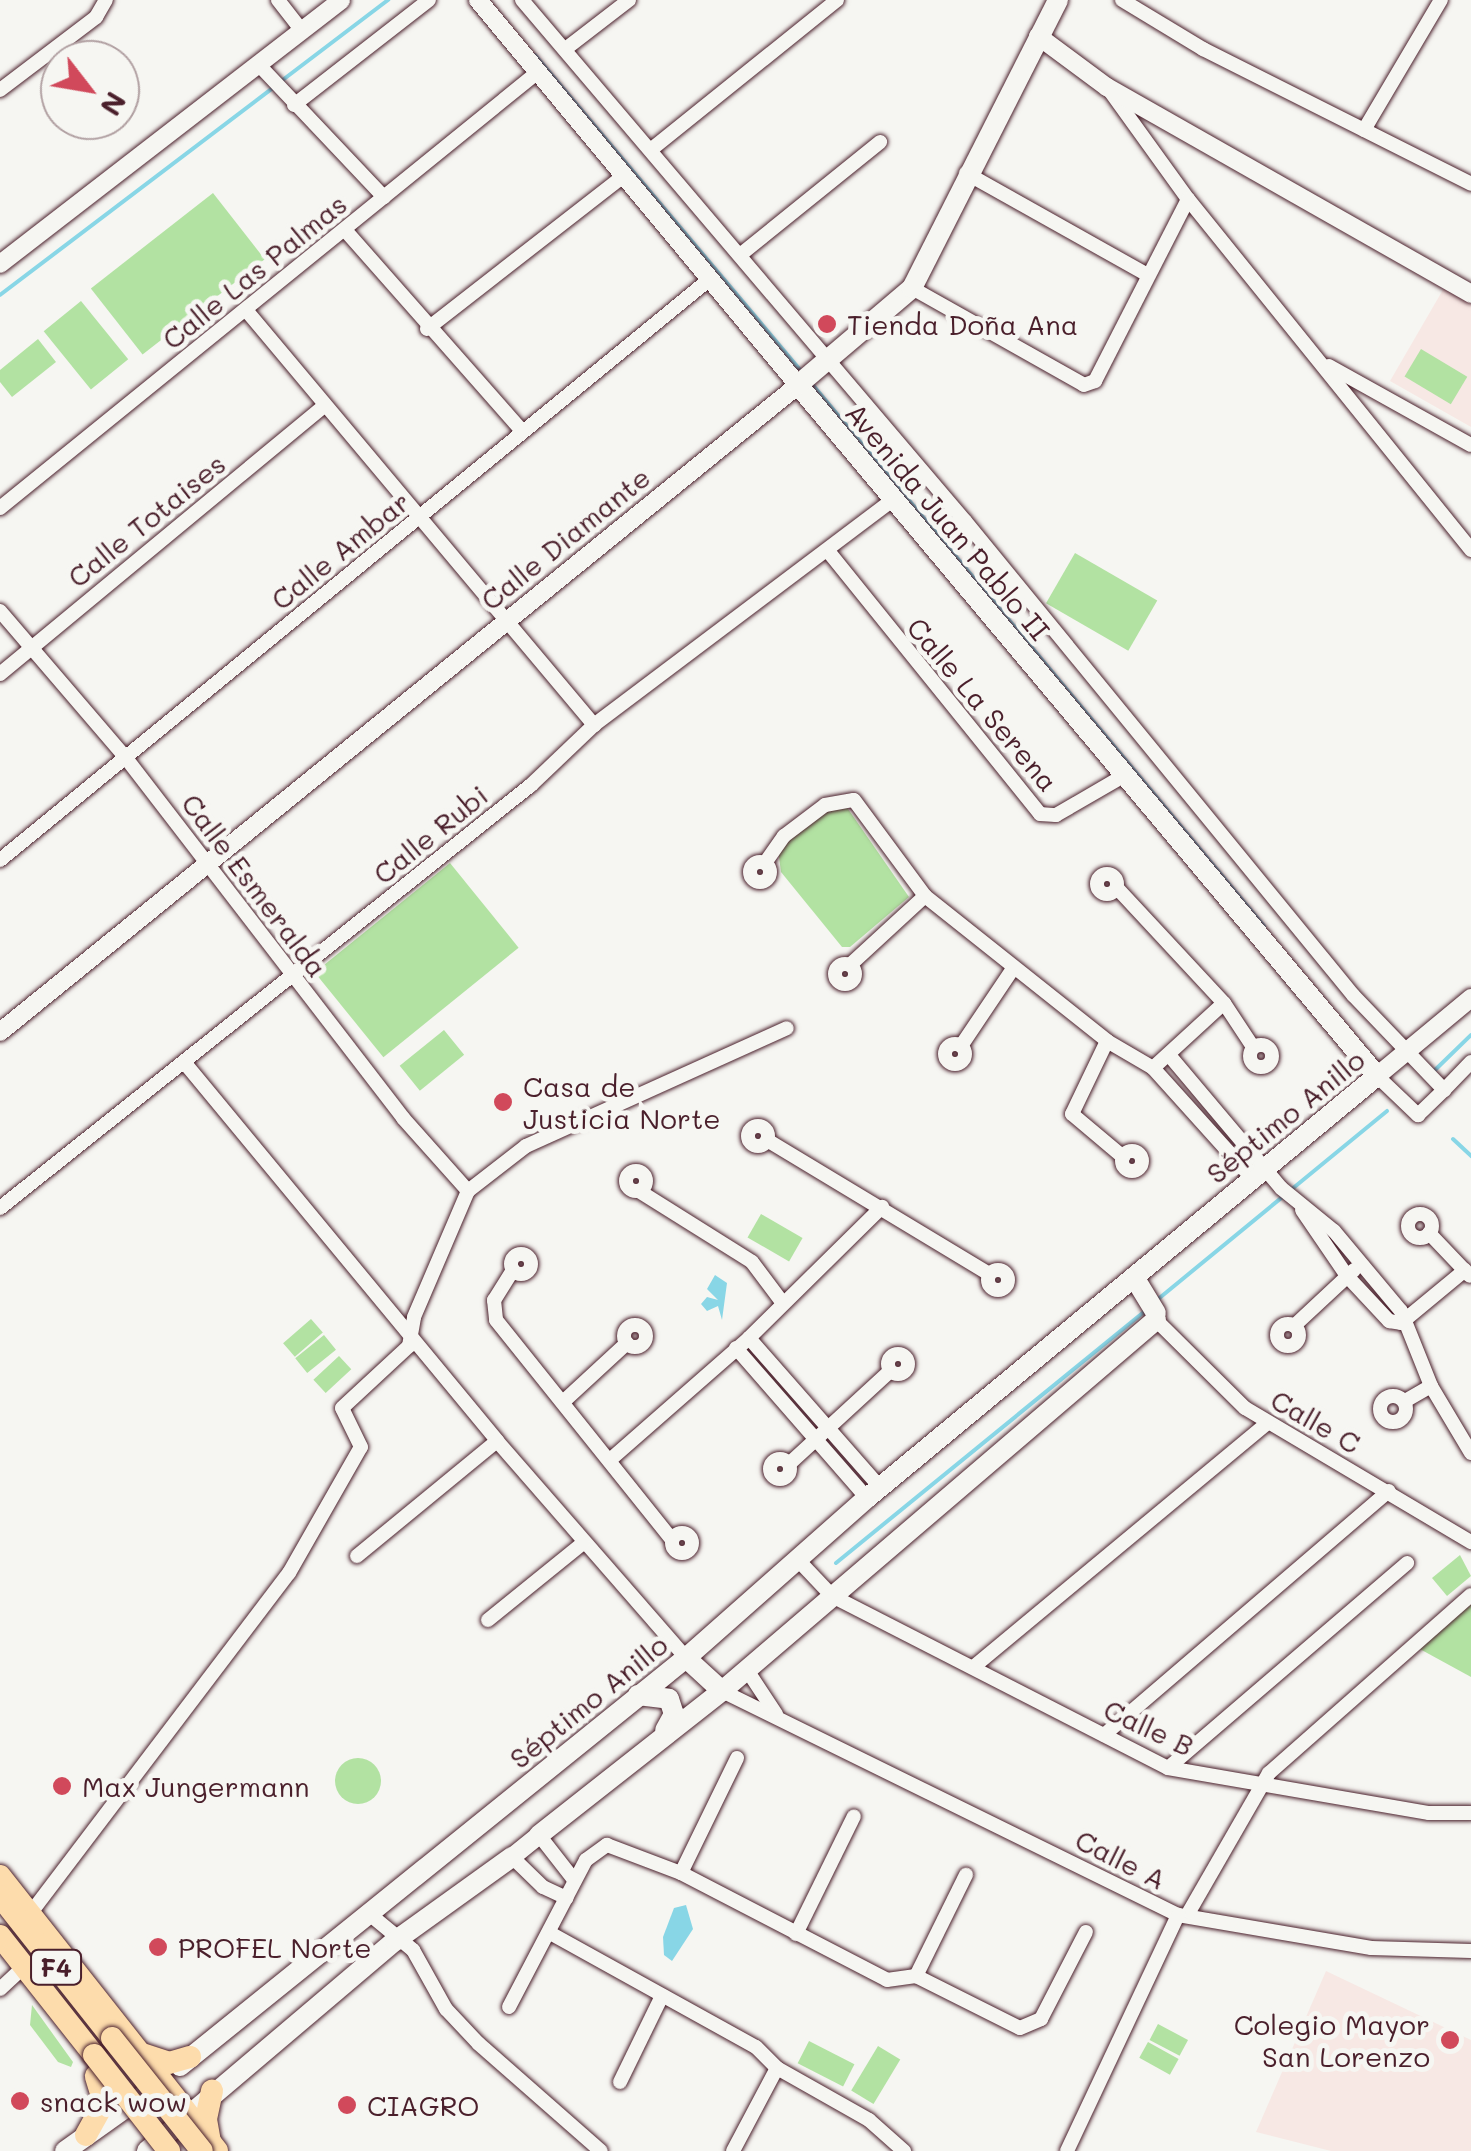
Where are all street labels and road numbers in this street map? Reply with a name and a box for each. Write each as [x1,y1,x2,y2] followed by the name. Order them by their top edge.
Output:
[155,186,353,356] street label: Calle Las Palmas
[839,396,1057,646] street label: Avenida Juan Pablo II
[60,446,232,594] street label: Calle Totaises
[474,460,656,616] street label: Calle Diamante
[264,484,416,616] street label: Calle Ambar
[901,610,1065,798] street label: Calle La Serena
[366,778,494,890] street label: Calle Rubi
[175,787,335,983] street label: Calle Esmeralda
[1199,1042,1371,1190] street label: Séptimo Anillo
[1265,1382,1367,1460] street label: Calle C
[502,1627,674,1775] street label: Séptimo Anillo
[1099,1692,1199,1762] street label: Calle B
[1070,1822,1172,1896] street label: Calle A
[28,1947,84,1987] road number: F4

